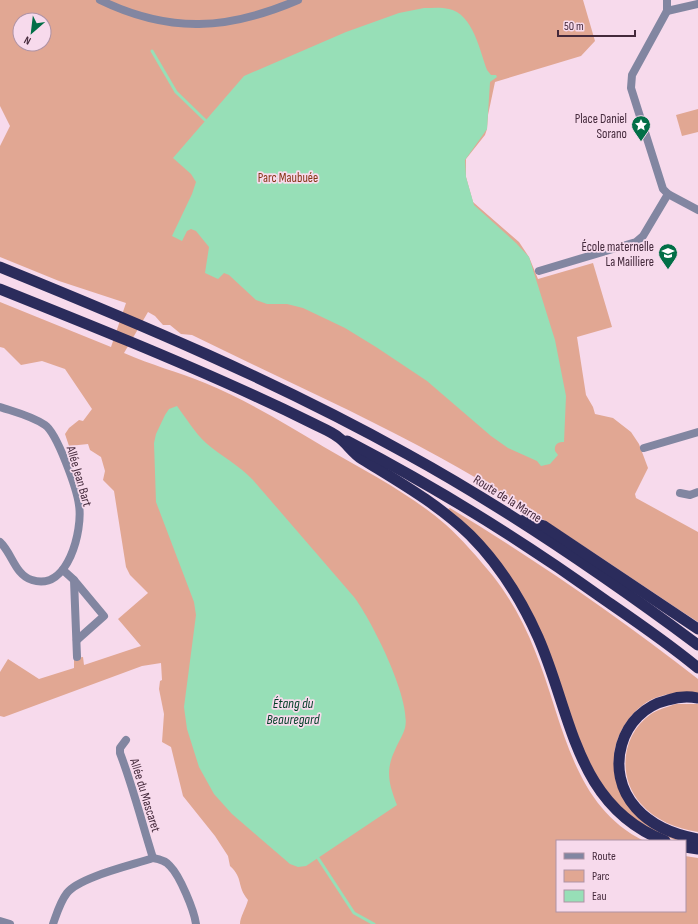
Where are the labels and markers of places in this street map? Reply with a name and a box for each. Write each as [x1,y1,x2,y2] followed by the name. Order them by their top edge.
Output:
[575,111,627,142] place label: Place Daniel Sorano
[630,114,652,142] place icon: Place Daniel Sorano
[581,239,654,270] place label: École maternelle La Mailliere
[657,242,679,270] school or university icon: École maternelle La Mailliere

